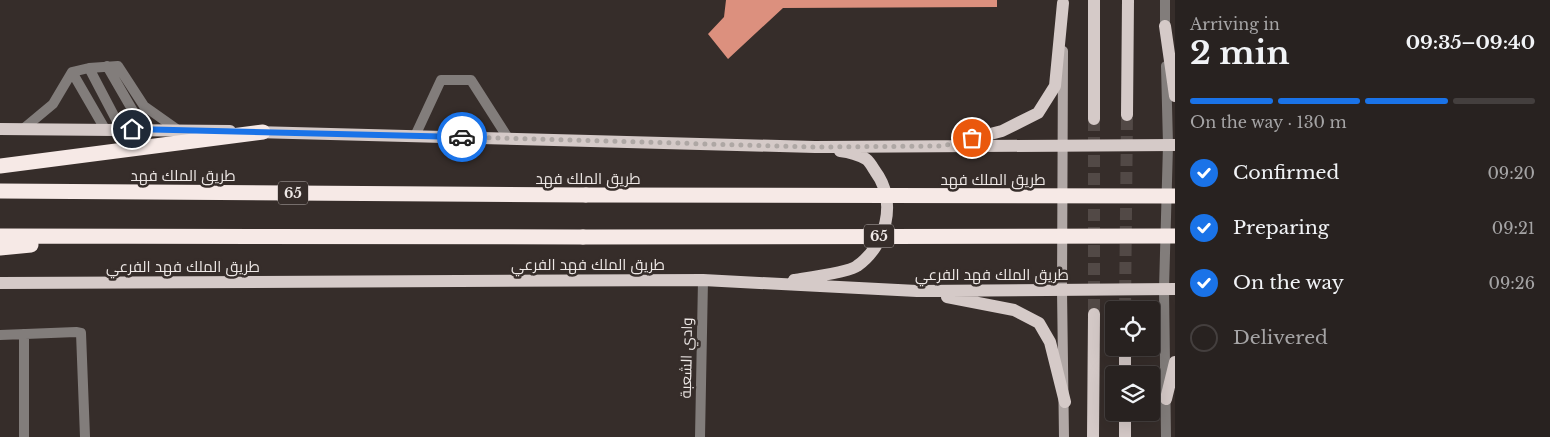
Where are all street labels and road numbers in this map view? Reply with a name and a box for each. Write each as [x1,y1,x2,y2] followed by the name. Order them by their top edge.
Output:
[130,166,236,186] street label: طريق الملك فهد
[535,169,641,189] street label: طريق الملك فهد
[940,170,1046,190] street label: طريق الملك فهد
[278,182,308,204] road number: 65
[864,225,894,248] road number: 65
[511,255,665,277] street label: طريق الملك فهد الفرعي
[106,257,260,279] street label: طريق الملك فهد الفرعي
[915,265,1069,287] street label: طريق الملك فهد الفرعي
[676,317,699,399] street label: وادي الشعبة

